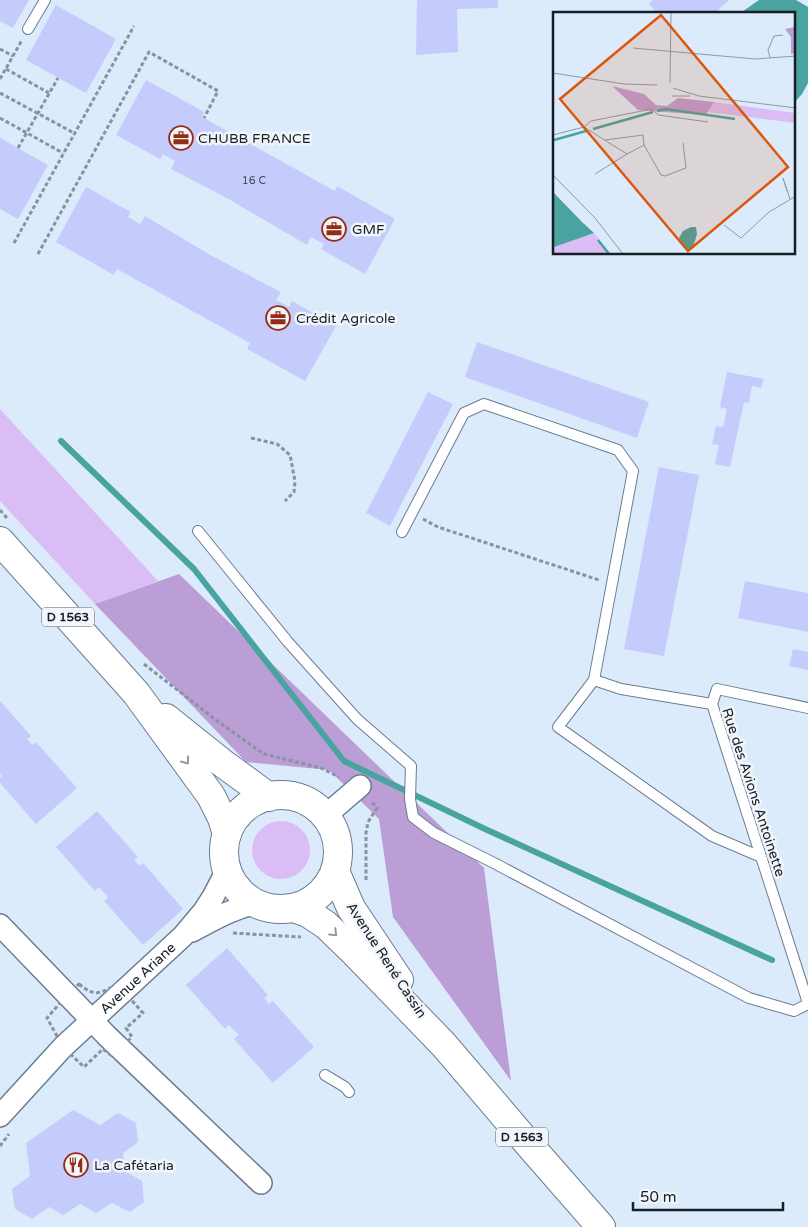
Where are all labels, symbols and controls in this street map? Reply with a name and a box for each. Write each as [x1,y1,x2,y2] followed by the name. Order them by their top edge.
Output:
[553,12,796,255] inset map
[168,125,194,151] office icon: CHUBB FRANCE
[198,130,311,147] place label: CHUBB FRANCE
[242,174,267,187] house number: 16 C
[321,216,347,242] office icon: GMF
[352,221,385,238] place label: GMF
[265,305,291,331] office icon: Crédit Agricole
[296,310,395,327] place label: Crédit Agricole
[42,608,94,626] road number: D 1563
[718,706,789,879] street label: Rue des Avions Antoinette
[180,755,188,764] one-way arrow
[343,899,430,1021] street label: Avenue René Cassin
[329,927,338,936] one-way arrow
[96,939,179,1018] street label: Avenue Ariane
[496,1128,548,1146] road number: D 1563
[63,1152,89,1178] restaurant icon: La Cafétaria
[94,1157,174,1174] place label: La Cafétaria
[633,1180,783,1212] scale bar
[640,1188,677,1206] text: 50 m

